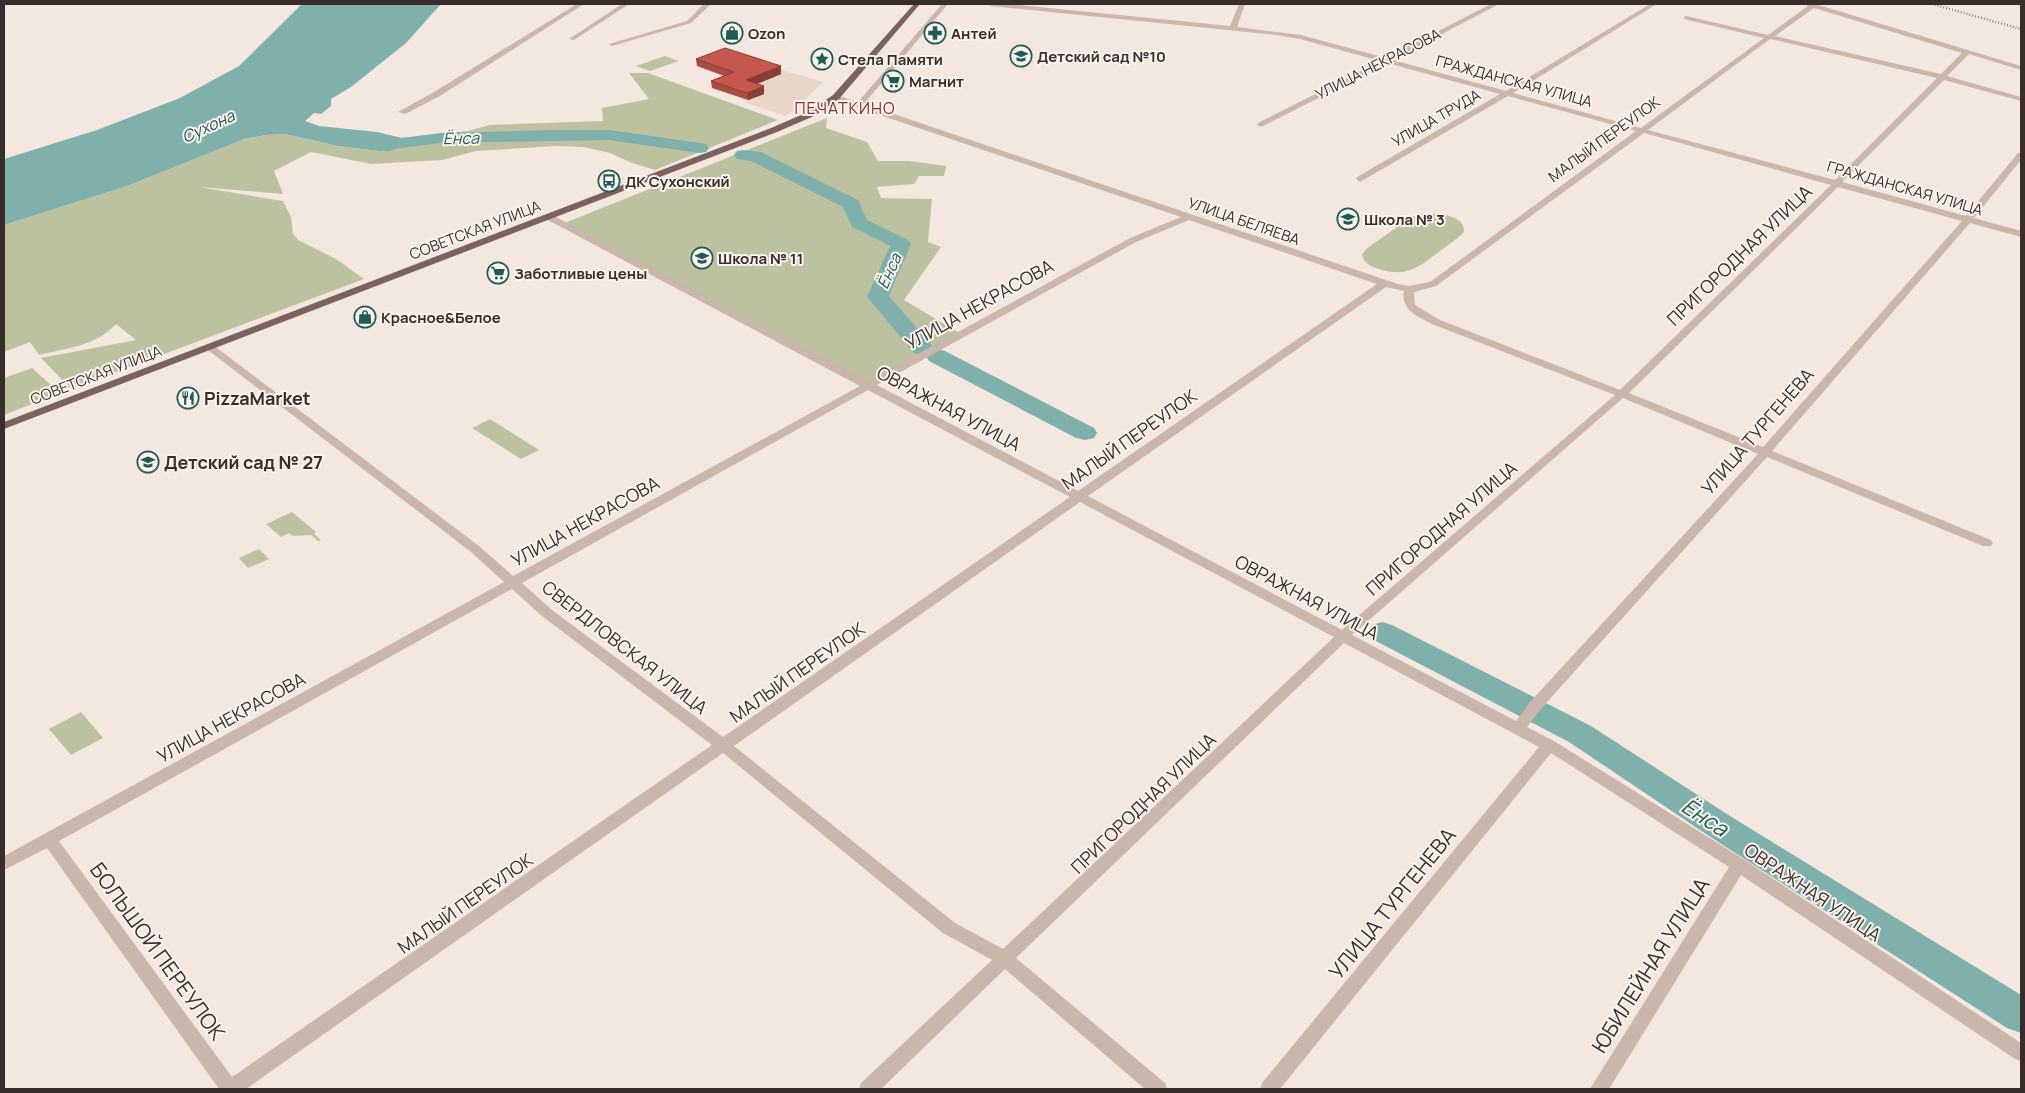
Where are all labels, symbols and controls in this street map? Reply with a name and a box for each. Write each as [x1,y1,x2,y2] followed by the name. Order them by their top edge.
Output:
[720,21,744,45] shop icon: Ozon
[923,21,947,45] pharmacy icon: Антей
[748,23,785,44] place label: Ozon
[951,23,997,44] place label: Антей
[1312,23,1445,105] street label: УЛИЦА НЕКРАСОВА
[1009,44,1033,68] school or university icon: Детский сад №10
[1037,46,1166,67] place label: Детский сад №10
[810,47,834,71] place icon: Стела Памяти
[838,49,943,70] place label: Стела Памяти
[1433,50,1595,112] street label: ГРАЖДАНСКАЯ УЛИЦА
[881,69,905,93] supermarket icon: Магнит
[909,71,964,92] place label: Магнит
[1388,84,1485,152] street label: УЛИЦА ТРУДА
[1544,91,1664,187] street label: МАЛЫЙ ПЕРЕУЛОК
[794,97,896,119] district label: ПЕЧАТКИНО
[178,104,239,148] water label: Сухона
[443,127,480,149] water label: Ёнса
[1825,156,1986,220] street label: ГРАЖДАНСКАЯ УЛИЦА
[597,169,621,193] bus stop icon: ДК Сухонский
[625,171,730,192] place label: ДК Сухонский
[1661,179,1817,331] street label: ПРИГОРОДНАЯ УЛИЦА
[1185,192,1303,250] street label: УЛИЦА БЕЛЯЕВА
[406,195,544,265] street label: СОВЕТСКАЯ УЛИЦА
[1336,207,1360,231] school or university icon: Школа № 3
[1364,209,1445,230] place label: Школа № 3
[690,246,714,270] school or university icon: Школа № 11
[718,248,803,269] place label: Школа № 11
[872,249,907,292] water label: Ёнса
[901,253,1058,355] street label: УЛИЦА НЕКРАСОВА
[486,261,510,285] supermarket icon: Заботливые цены
[514,263,647,284] place label: Заботливые цены
[353,305,377,329] shop icon: Красное&Белое
[381,307,501,328] place label: Красное&Белое
[27,340,165,410] street label: СОВЕТСКАЯ УЛИЦА
[873,360,1026,456] street label: ОВРАЖНАЯ УЛИЦА
[1695,362,1819,499] street label: УЛИЦА ТУРГЕНЕВА
[1057,383,1202,495] street label: МАЛЫЙ ПЕРЕУЛОК
[176,386,200,410] restaurant icon: PizzaMarket
[204,386,311,410] place label: PizzaMarket
[136,450,160,474] school or university icon: Детский сад № 27
[164,450,323,474] place label: Детский сад № 27
[1360,455,1522,600] street label: ПРИГОРОДНАЯ УЛИЦА
[507,470,664,572] street label: УЛИЦА НЕКРАСОВА
[1231,549,1384,645] street label: ОВРАЖНАЯ УЛИЦА
[537,575,713,720] street label: СВЕРДЛОВСКАЯ УЛИЦА
[725,616,870,728] street label: МАЛЫЙ ПЕРЕУЛОК
[153,666,310,768] street label: УЛИЦА НЕКРАСОВА
[1065,727,1221,879] street label: ПРИГОРОДНАЯ УЛИЦА
[1676,791,1736,844] water label: Ёнса
[1322,821,1462,985] street label: УЛИЦА ТУРГЕНЕВА
[1740,837,1886,947] street label: ОВРАЖНАЯ УЛИЦА
[393,847,538,959] street label: МАЛЫЙ ПЕРЕУЛОК
[84,857,232,1046] street label: БОЛЬШОЙ ПЕРЕУЛОК
[1585,872,1715,1058] street label: ЮБИЛЕЙНАЯ УЛИЦА

